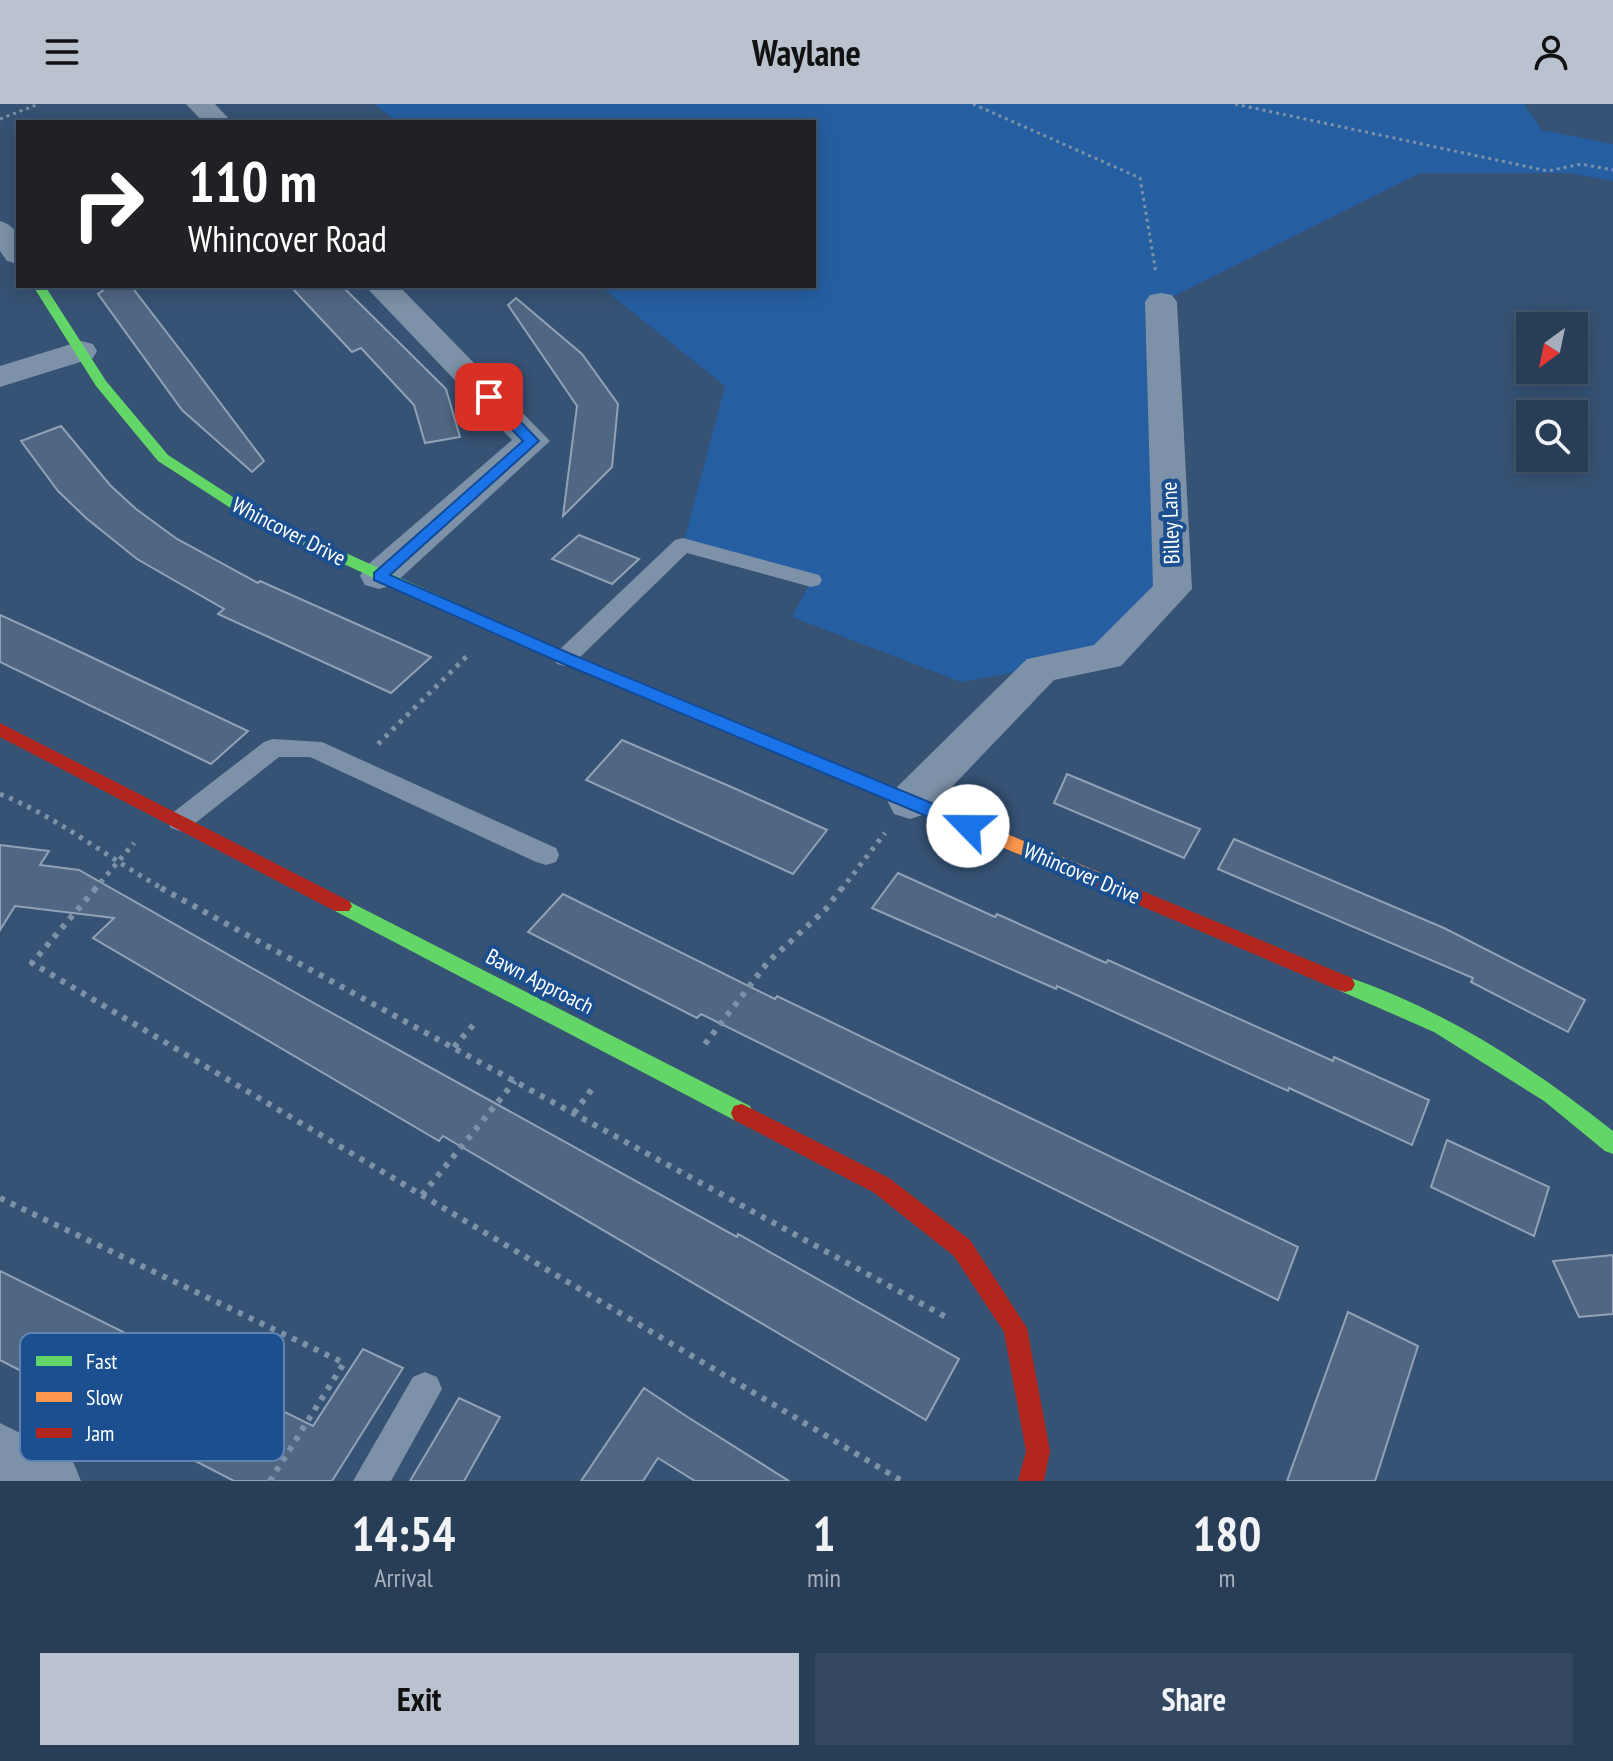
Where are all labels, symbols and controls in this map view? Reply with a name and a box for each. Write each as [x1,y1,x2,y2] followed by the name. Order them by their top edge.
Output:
[752,29,861,76] text: Waylane
[40,30,84,74] icon: menu
[1529,30,1573,74] icon: person
[188,145,317,217] text: 110 m
[56,152,160,256] icon: right
[188,215,387,262] text: Whincover Road
[1516,312,1588,384] north arrow
[1516,312,1588,472] map controls
[455,363,523,431] pin
[467,375,511,419] icon: arrive
[1516,400,1588,472] button: search
[1155,481,1185,565] street label: Billey Lane
[227,490,351,572] street label: Whincover Drive
[926,784,1010,868] position arrow
[1019,836,1145,910] street label: Whincover Drive
[481,942,599,1020] street label: Bawn Approach
[20,1333,284,1461] legend
[86,1347,117,1375] text: Fast
[86,1383,123,1411] text: Slow
[85,1419,114,1447] text: Jam
[352,1502,455,1564] text: 14:54
[813,1502,835,1564] text: 1
[1193,1502,1261,1564] text: 180
[374,1561,433,1594] text: Arrival
[807,1561,841,1594] text: min
[1219,1561,1235,1594] text: m
[40,1653,799,1745] button: Exit
[815,1653,1573,1745] button: Share

